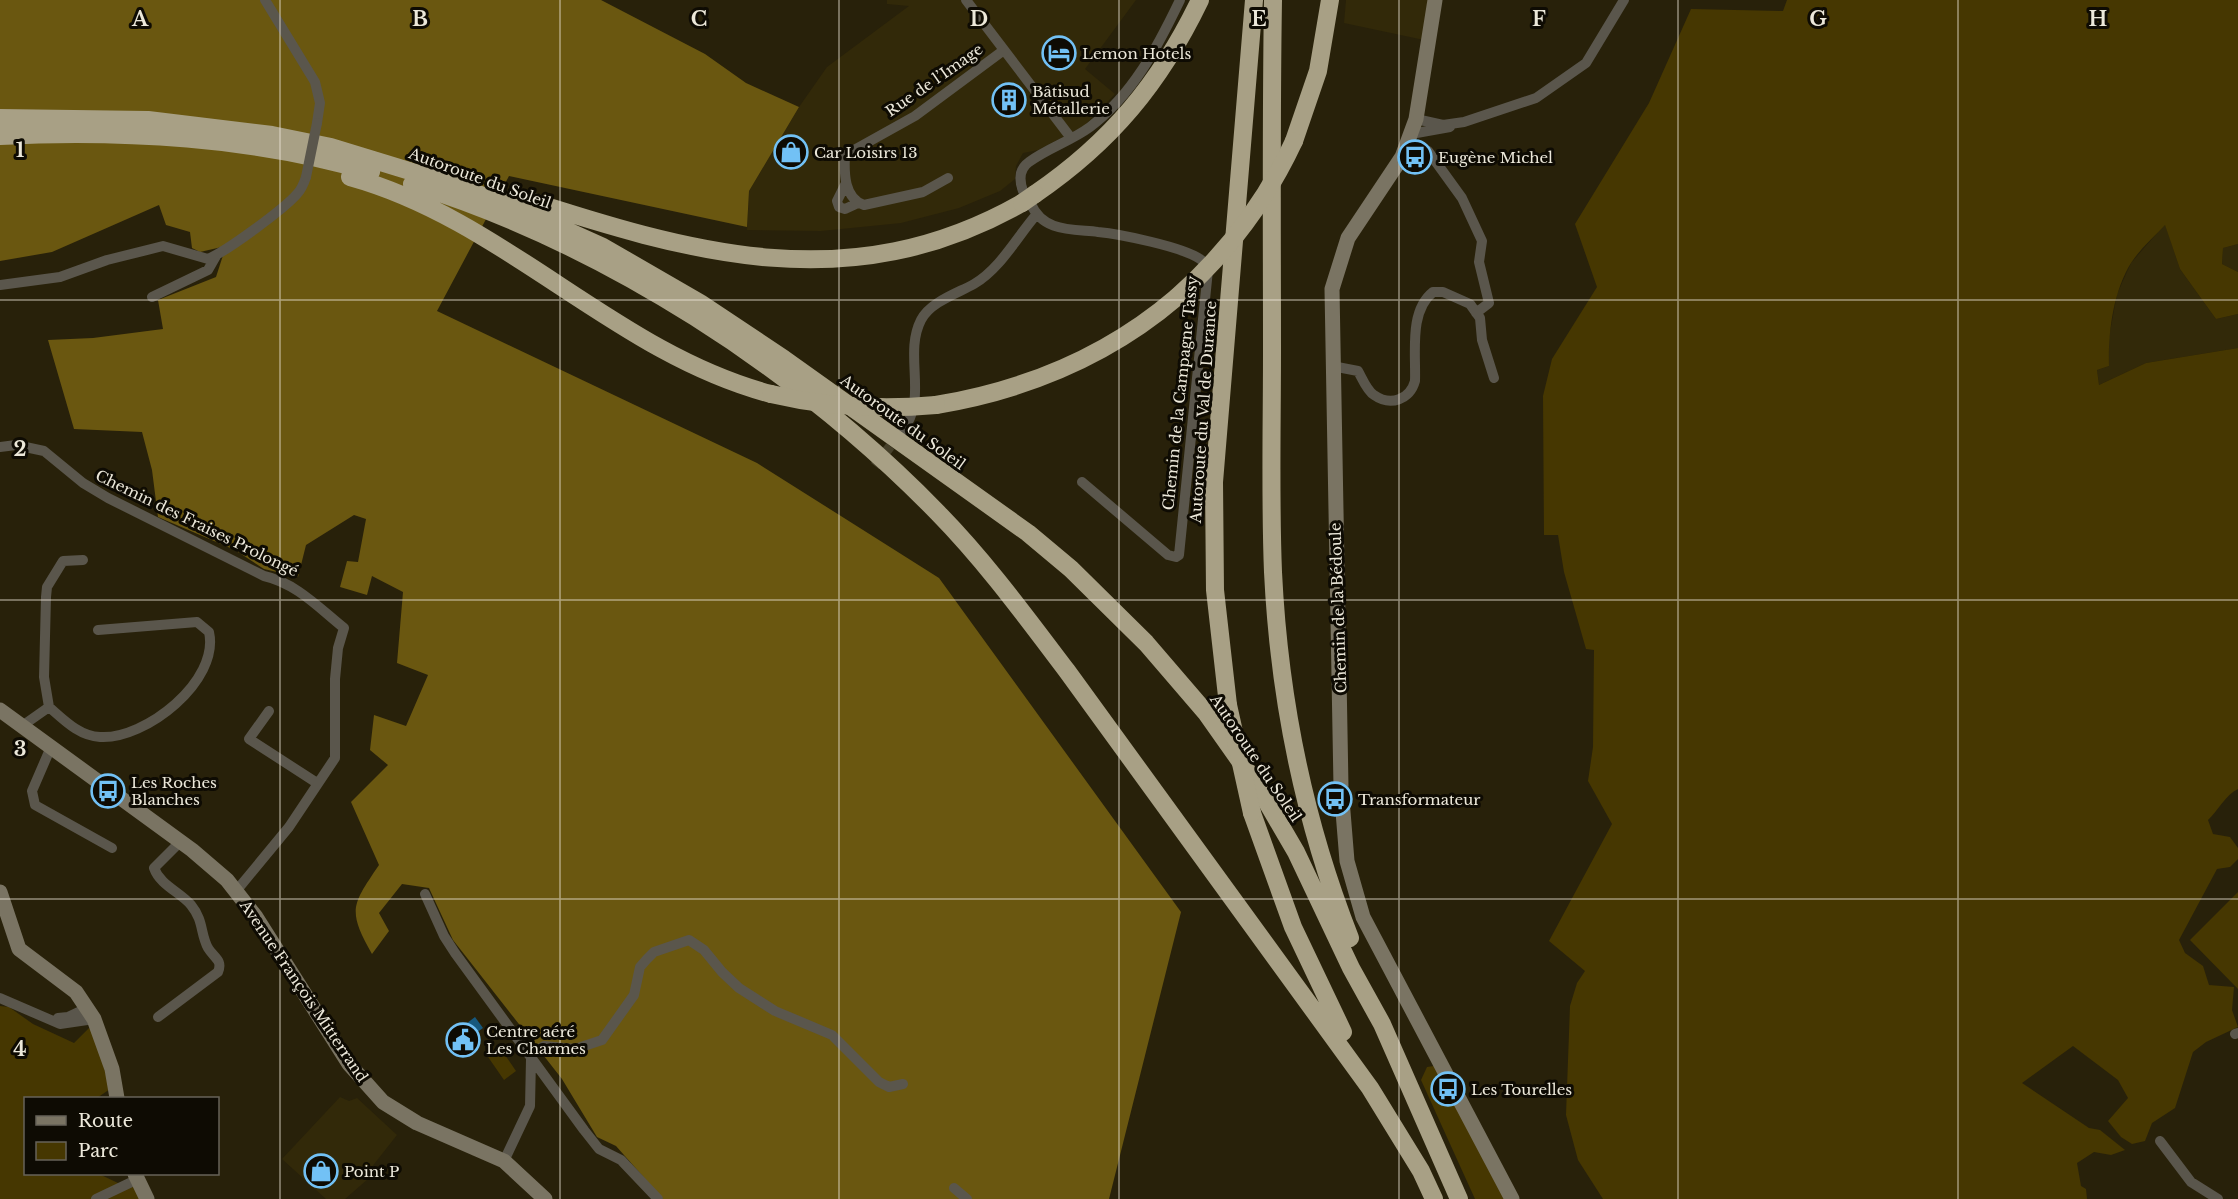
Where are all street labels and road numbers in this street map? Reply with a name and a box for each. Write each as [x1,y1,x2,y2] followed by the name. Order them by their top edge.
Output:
[882,39,986,121] street label: Rue de l’Image
[405,143,554,213] street label: Autoroute du Soleil
[1158,274,1202,511] street label: Chemin de la Campagne Tassy
[1186,300,1220,525] street label: Autoroute du Val de Durance
[836,370,969,474] street label: Autoroute du Soleil
[92,466,302,580] street label: Chemin des Fraises Prolongé
[1326,522,1350,694] street label: Chemin de la Bédoule
[1206,690,1306,825] street label: Autoroute du Soleil
[235,895,372,1086] street label: Avenue François Mitterrand

